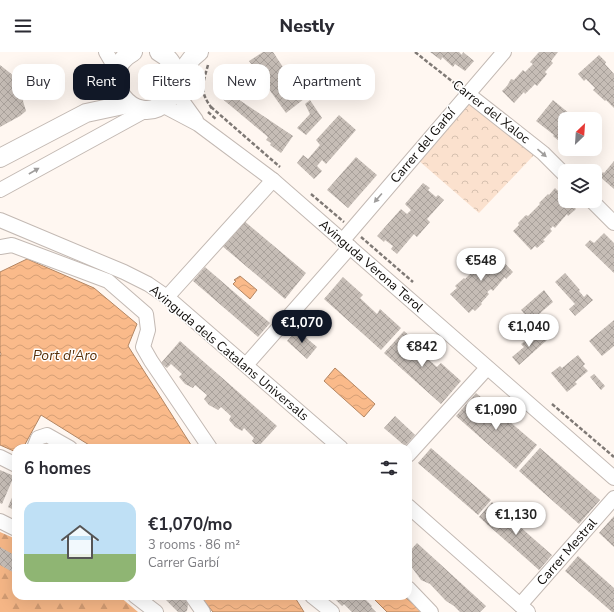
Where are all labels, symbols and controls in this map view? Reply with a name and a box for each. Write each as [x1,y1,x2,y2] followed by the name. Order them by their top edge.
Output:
[280,14,334,38] text: Nestly
[12,15,34,37] icon: menu
[580,15,602,37] icon: search
[12,64,65,100] chip: Buy
[73,64,130,100] chip: Rent
[138,64,205,100] chip: Filters
[213,64,270,100] chip: New
[278,64,375,100] chip: Apartment
[449,76,533,148] street label: Carrer del Xaloc
[386,104,460,187] street label: Carrer del Garbí
[558,112,602,156] north arrow
[558,112,602,208] map controls
[537,148,547,157] one-way arrow
[558,164,602,208] button: layers
[28,168,40,175] one-way arrow
[374,193,383,204] one-way arrow
[315,216,427,316] street label: Avinguda Verona Terol
[457,248,505,282] pin: €548
[465,252,497,270] text: €548
[146,281,312,425] street label: Avinguda dels Catalans Universals
[269,310,335,344] pin: €1,070
[281,314,323,332] text: €1,070
[496,314,562,348] pin: €1,040
[508,318,550,336] text: €1,040
[398,334,446,368] pin: €842
[406,338,438,356] text: €842
[33,346,97,365] water label: Port d'Aro
[463,397,529,431] pin: €1,090
[475,401,517,419] text: €1,090
[24,457,91,480] text: 6 homes
[378,457,400,479] icon: filters
[483,502,549,536] pin: €1,130
[495,506,537,524] text: €1,130
[148,513,232,536] text: €1,070/mo
[533,514,601,589] street label: Carrer Mestral
[56,518,104,566] icon: home
[148,536,240,554] text: 3 rooms · 86 m²
[148,554,219,572] text: Carrer Garbí

